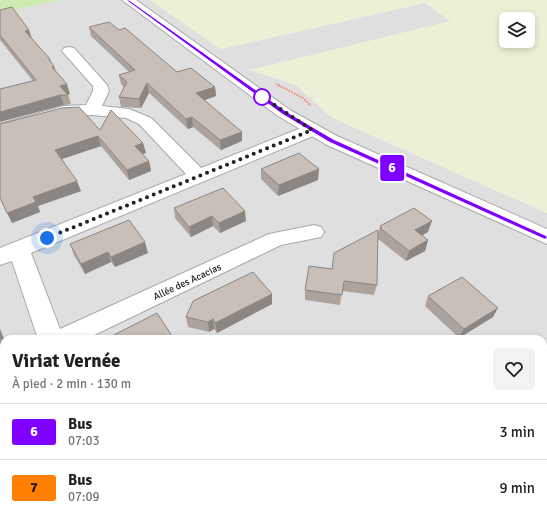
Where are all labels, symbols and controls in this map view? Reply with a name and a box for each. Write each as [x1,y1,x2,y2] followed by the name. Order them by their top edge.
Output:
[499,12,535,48] map controls
[499,12,535,48] button: layers
[253,88,271,106] unlabelled marker
[379,155,405,181] line badge: 6
[388,159,396,176] text: 6
[37,228,57,248] your location
[152,261,224,303] street label: Allée des Acacias
[493,348,535,390] button: heart
[12,349,121,373] text: Viriat Vernée
[12,376,131,392] text: À pied · 2 min · 130 m
[68,415,92,433] text: Bus
[30,423,38,440] text: 6
[499,423,535,441] text: 3 min
[68,433,100,449] text: 07:03
[68,471,92,489] text: Bus
[30,479,38,496] text: 7
[499,479,535,497] text: 9 min
[68,489,100,505] text: 07:09

